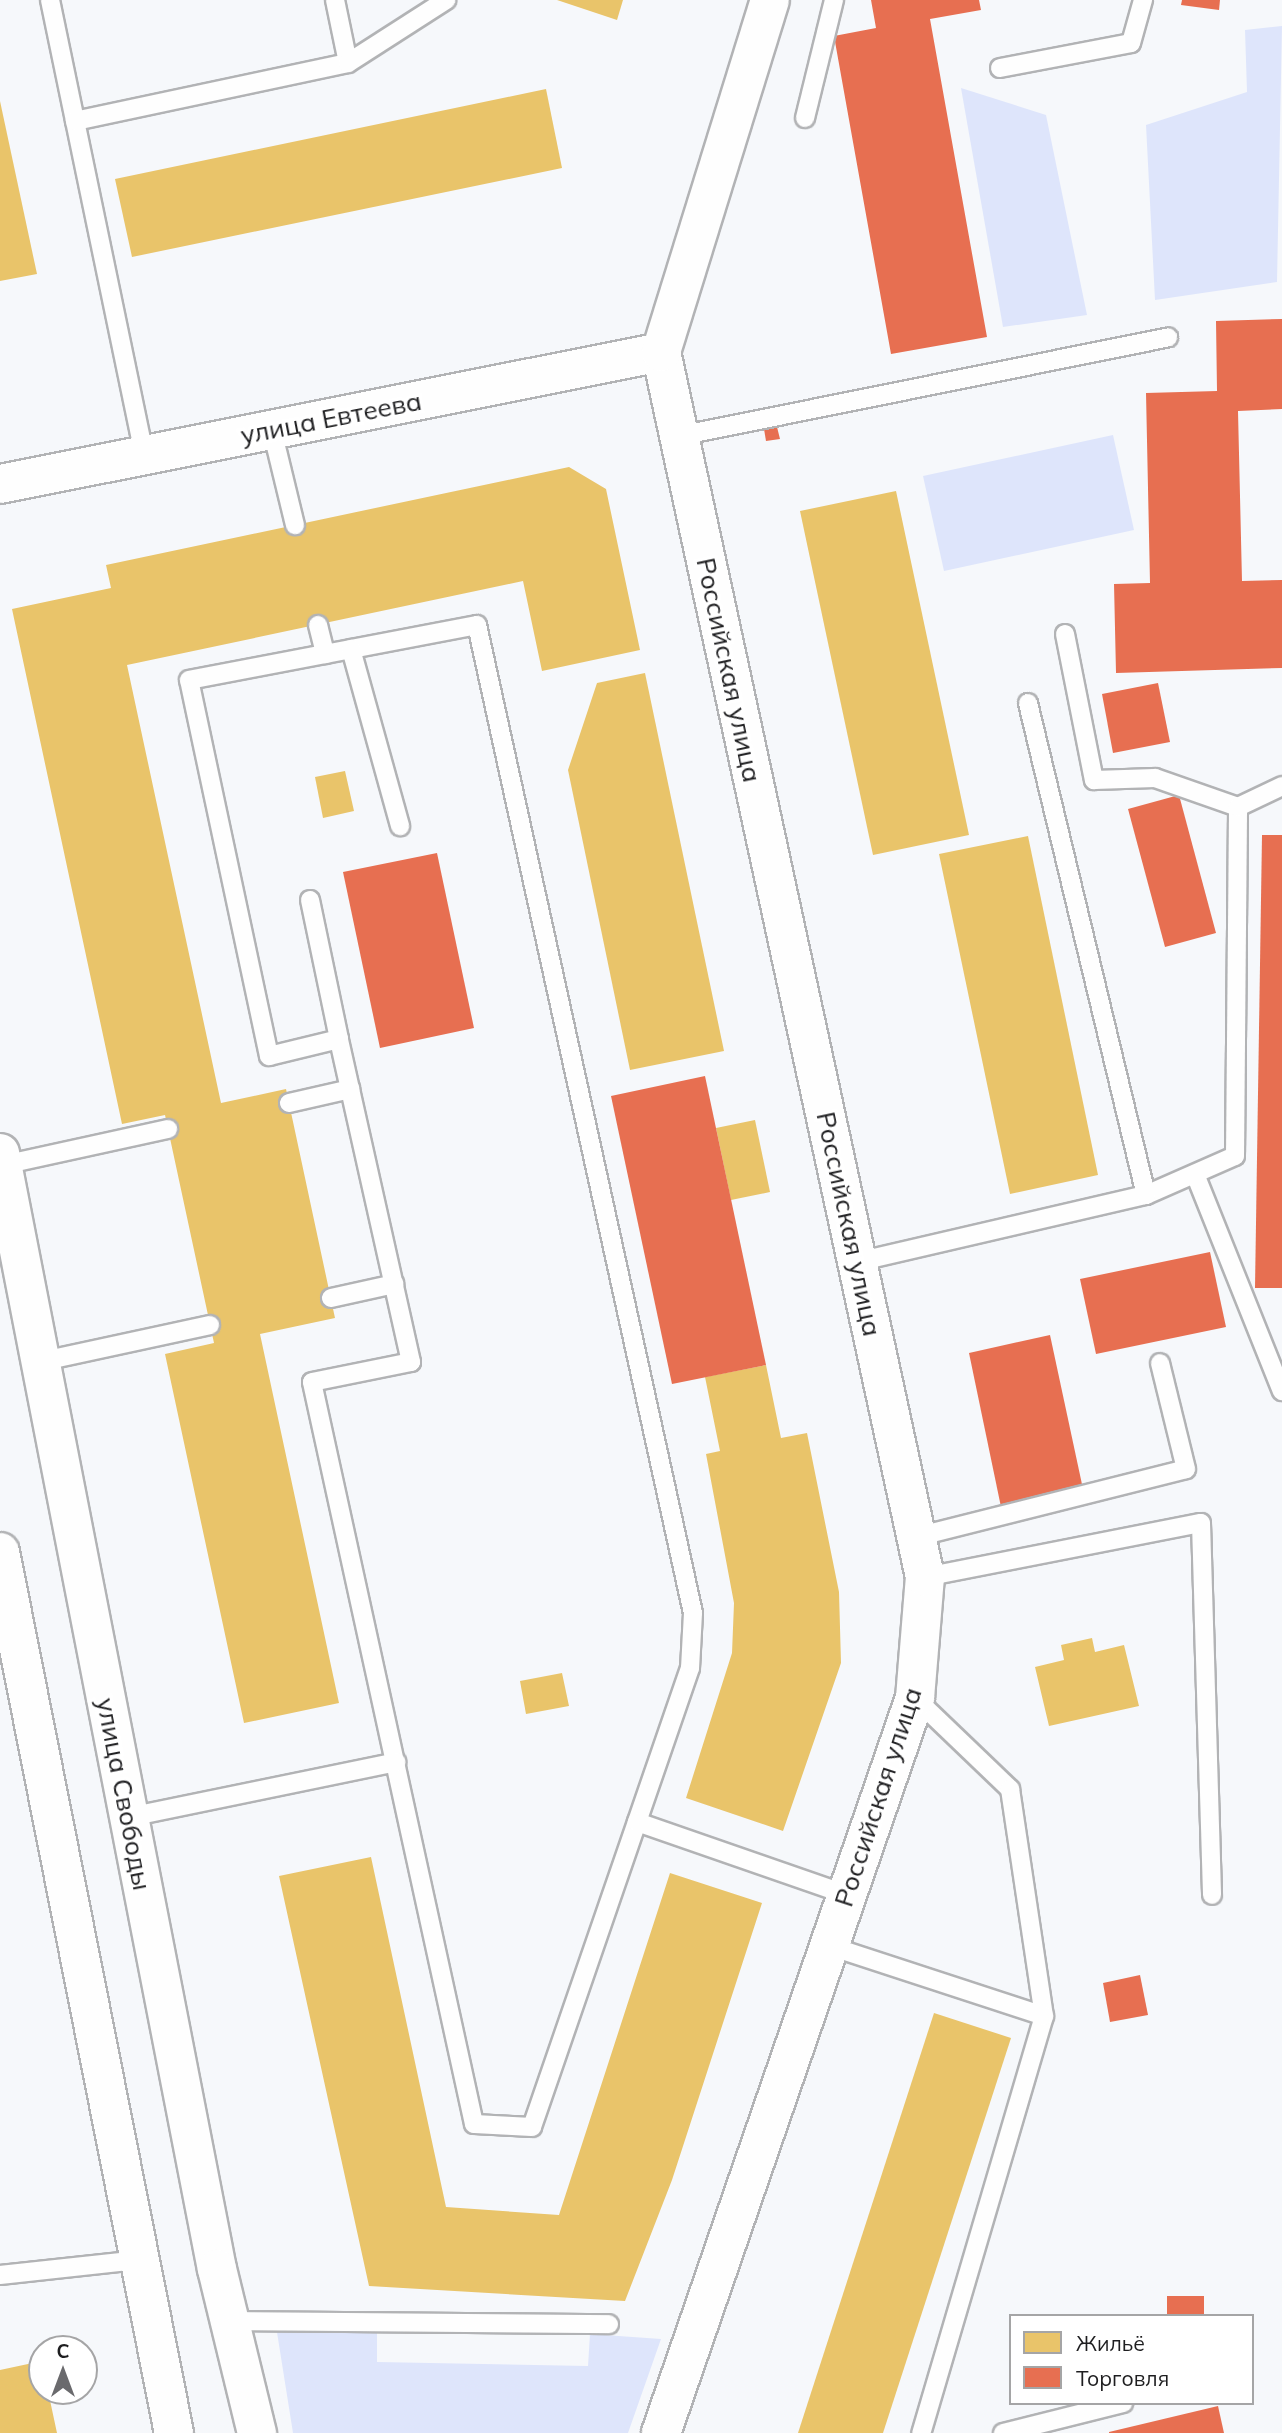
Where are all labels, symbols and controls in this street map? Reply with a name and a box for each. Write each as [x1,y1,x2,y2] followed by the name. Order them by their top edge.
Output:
[238,385,424,451] street label: улица Евтеева
[690,555,768,785] street label: Российская улица
[810,1109,888,1339] street label: Российская улица
[828,1683,928,1911] street label: Российская улица
[90,1695,158,1893] street label: улица Свободы
[1009,2314,1254,2405] legend
[1076,2330,1145,2356] text: Жильё
[28,2335,98,2405] north arrow
[56,2339,70,2363] text: С
[1076,2365,1169,2391] text: Торговля

